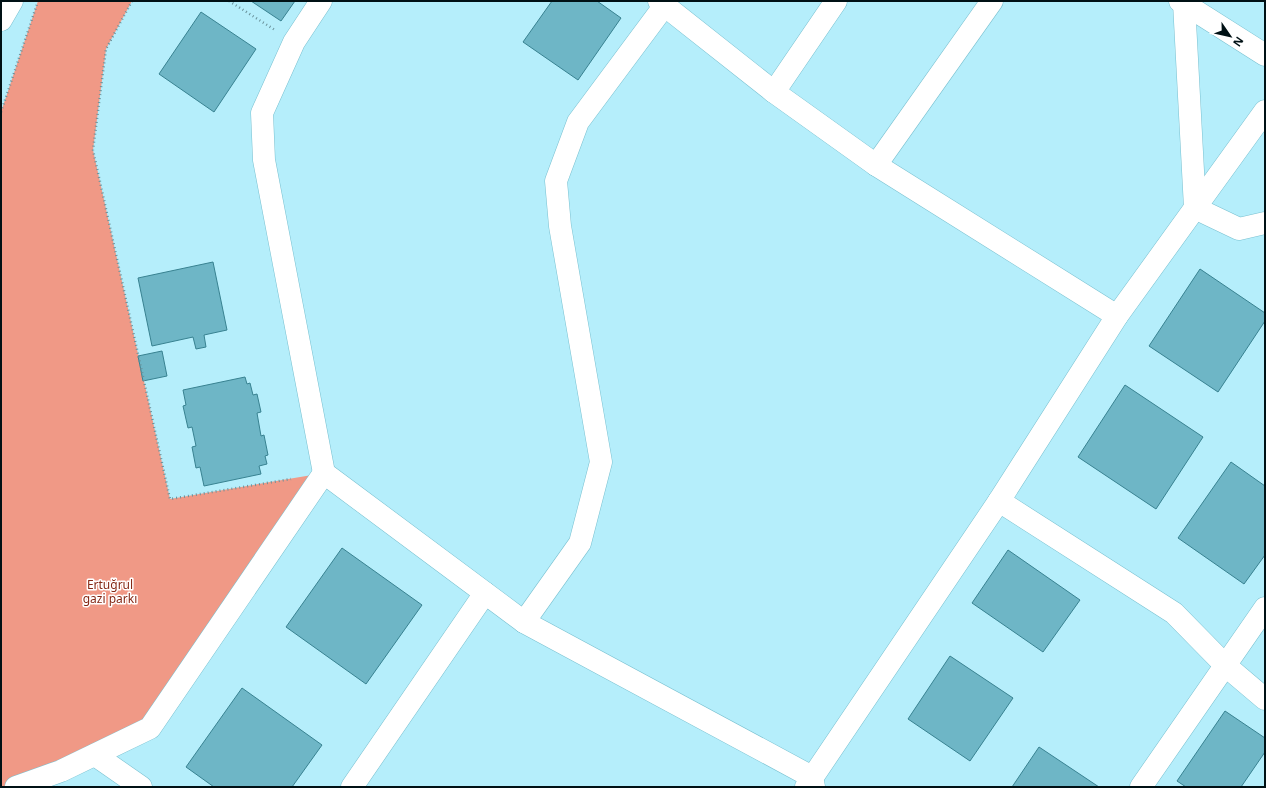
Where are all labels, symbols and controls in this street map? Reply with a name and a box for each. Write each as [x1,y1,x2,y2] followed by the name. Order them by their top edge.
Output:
[1210,16,1250,56] north arrow
[1230,34,1247,50] text: N
[83,576,137,607] park label: Ertuğrul gazi parkı

